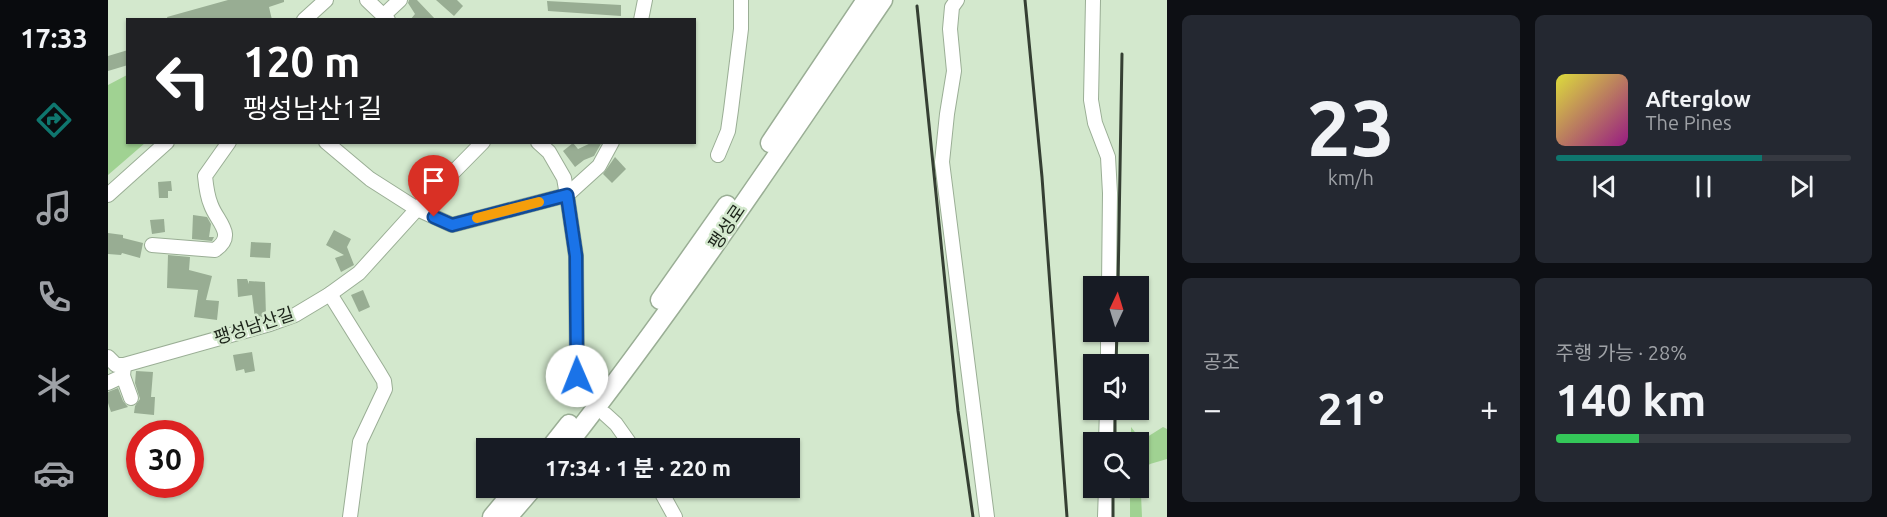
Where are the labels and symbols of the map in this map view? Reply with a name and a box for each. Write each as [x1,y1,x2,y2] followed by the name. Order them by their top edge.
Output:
[408,155,459,217] pin
[704,200,748,253] street label: 팽성로
[1083,276,1149,342] north arrow
[211,303,296,347] street label: 팽성남산길
[545,344,609,408] position arrow
[126,420,204,498] speed limit sign: 30

